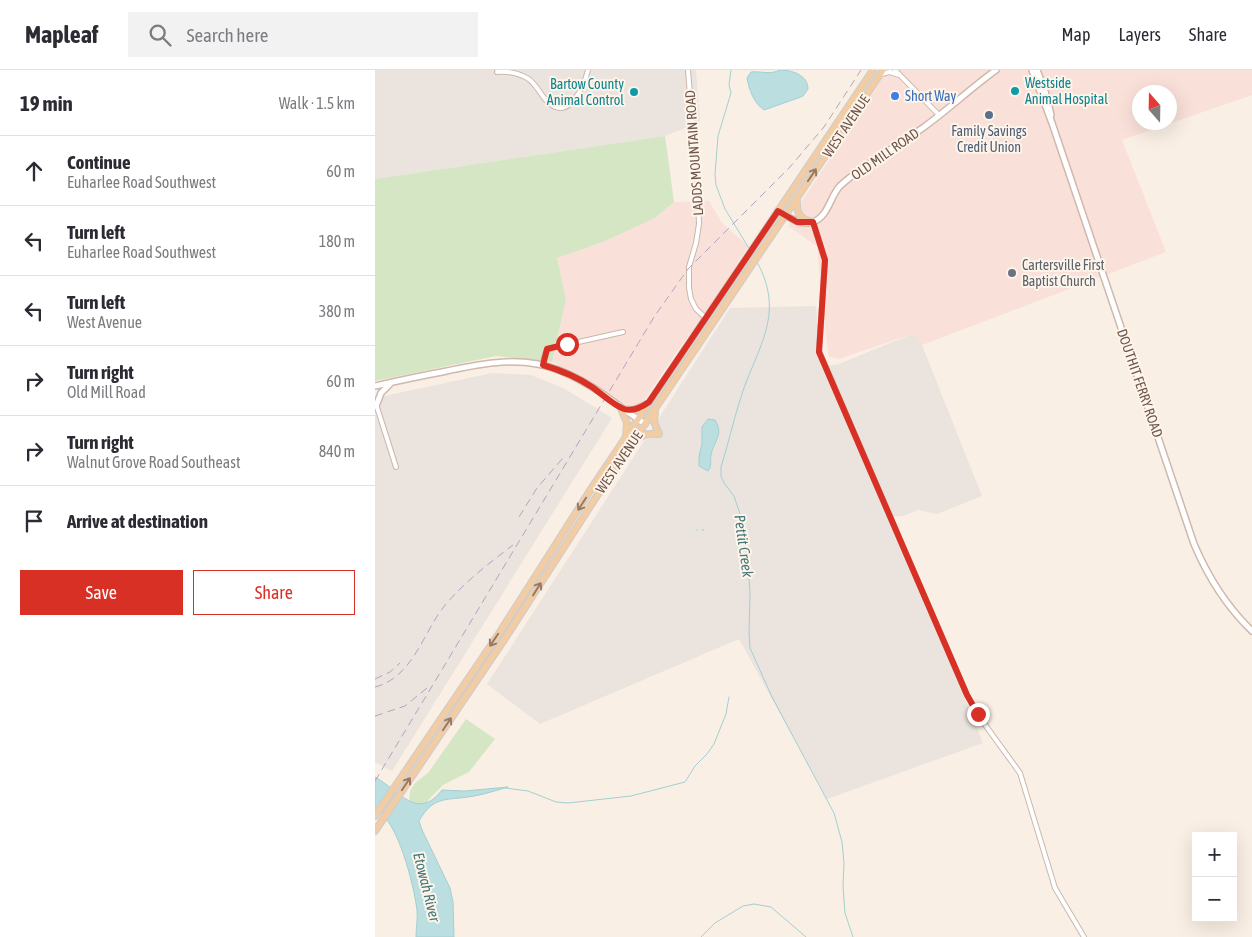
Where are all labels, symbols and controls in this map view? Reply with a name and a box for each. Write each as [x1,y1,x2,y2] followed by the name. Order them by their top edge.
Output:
[128,12,478,57] search box
[25,21,98,48] text: Mapleaf
[146,21,174,49] icon: search
[186,24,268,46] text: Search here
[1061,24,1090,45] text: Map
[1118,24,1161,45] text: Layers
[1189,24,1227,45] text: Share
[1025,75,1108,107] place label: Westside Animal Hospital
[547,76,624,108] place label: Bartow County Animal Control
[1009,85,1021,97] marker: Westside Animal Hospital
[1132,85,1177,130] north arrow
[628,86,640,98] marker: Bartow County Animal Control
[905,88,956,104] place label: Short Way
[682,90,706,216] street label: LADDS MOUNTAIN ROAD
[889,90,901,102] marker: Short Way
[20,91,73,115] text: 19 min
[819,92,873,160] street label: WEST AVENUE
[279,94,355,112] text: Walk · 1.5 km
[983,109,995,121] marker: Family Savings Credit Union
[951,123,1027,155] place label: Family Savings Credit Union
[848,125,922,183] street label: OLD MILL ROAD
[67,151,131,173] text: Continue
[20,157,48,185] icon: ahead
[326,162,355,180] text: 60 m
[808,169,818,183] one-way arrow
[67,173,216,191] text: Euharlee Road Southwest
[67,221,125,243] text: Turn left
[20,227,48,255] icon: left
[319,232,355,250] text: 180 m
[67,243,216,261] text: Euharlee Road Southwest
[1022,257,1105,289] place label: Cartersville First Baptist Church
[1006,267,1018,279] marker: Cartersville First Baptist Church
[67,291,125,313] text: Turn left
[20,297,48,325] icon: left
[319,302,355,320] text: 380 m
[67,313,142,331] text: West Avenue
[1114,327,1166,439] street label: DOUTHIT FERRY ROAD
[556,333,579,356] route start
[67,361,134,383] text: Turn right
[20,367,48,395] icon: right
[326,372,355,390] text: 60 m
[67,383,146,401] text: Old Mill Road
[592,428,646,496] street label: WEST AVENUE
[67,431,134,453] text: Turn right
[20,437,48,465] icon: right
[319,442,355,460] text: 840 m
[67,453,241,471] text: Walnut Grove Road Southeast
[577,496,587,510] one-way arrow
[20,507,48,535] icon: arrive
[67,510,208,532] text: Arrive at destination
[731,514,757,579] water label: Pettit Creek
[20,570,183,615] button: Save
[193,570,355,615] button: Share
[533,582,543,596] one-way arrow
[489,633,499,647] one-way arrow
[967,703,990,726] route end
[442,717,452,731] one-way arrow
[401,778,411,792] one-way arrow
[1192,832,1237,922] map controls
[1192,832,1237,877] button: +
[410,851,444,924] water label: Etowah River
[1192,877,1237,922] button: −

